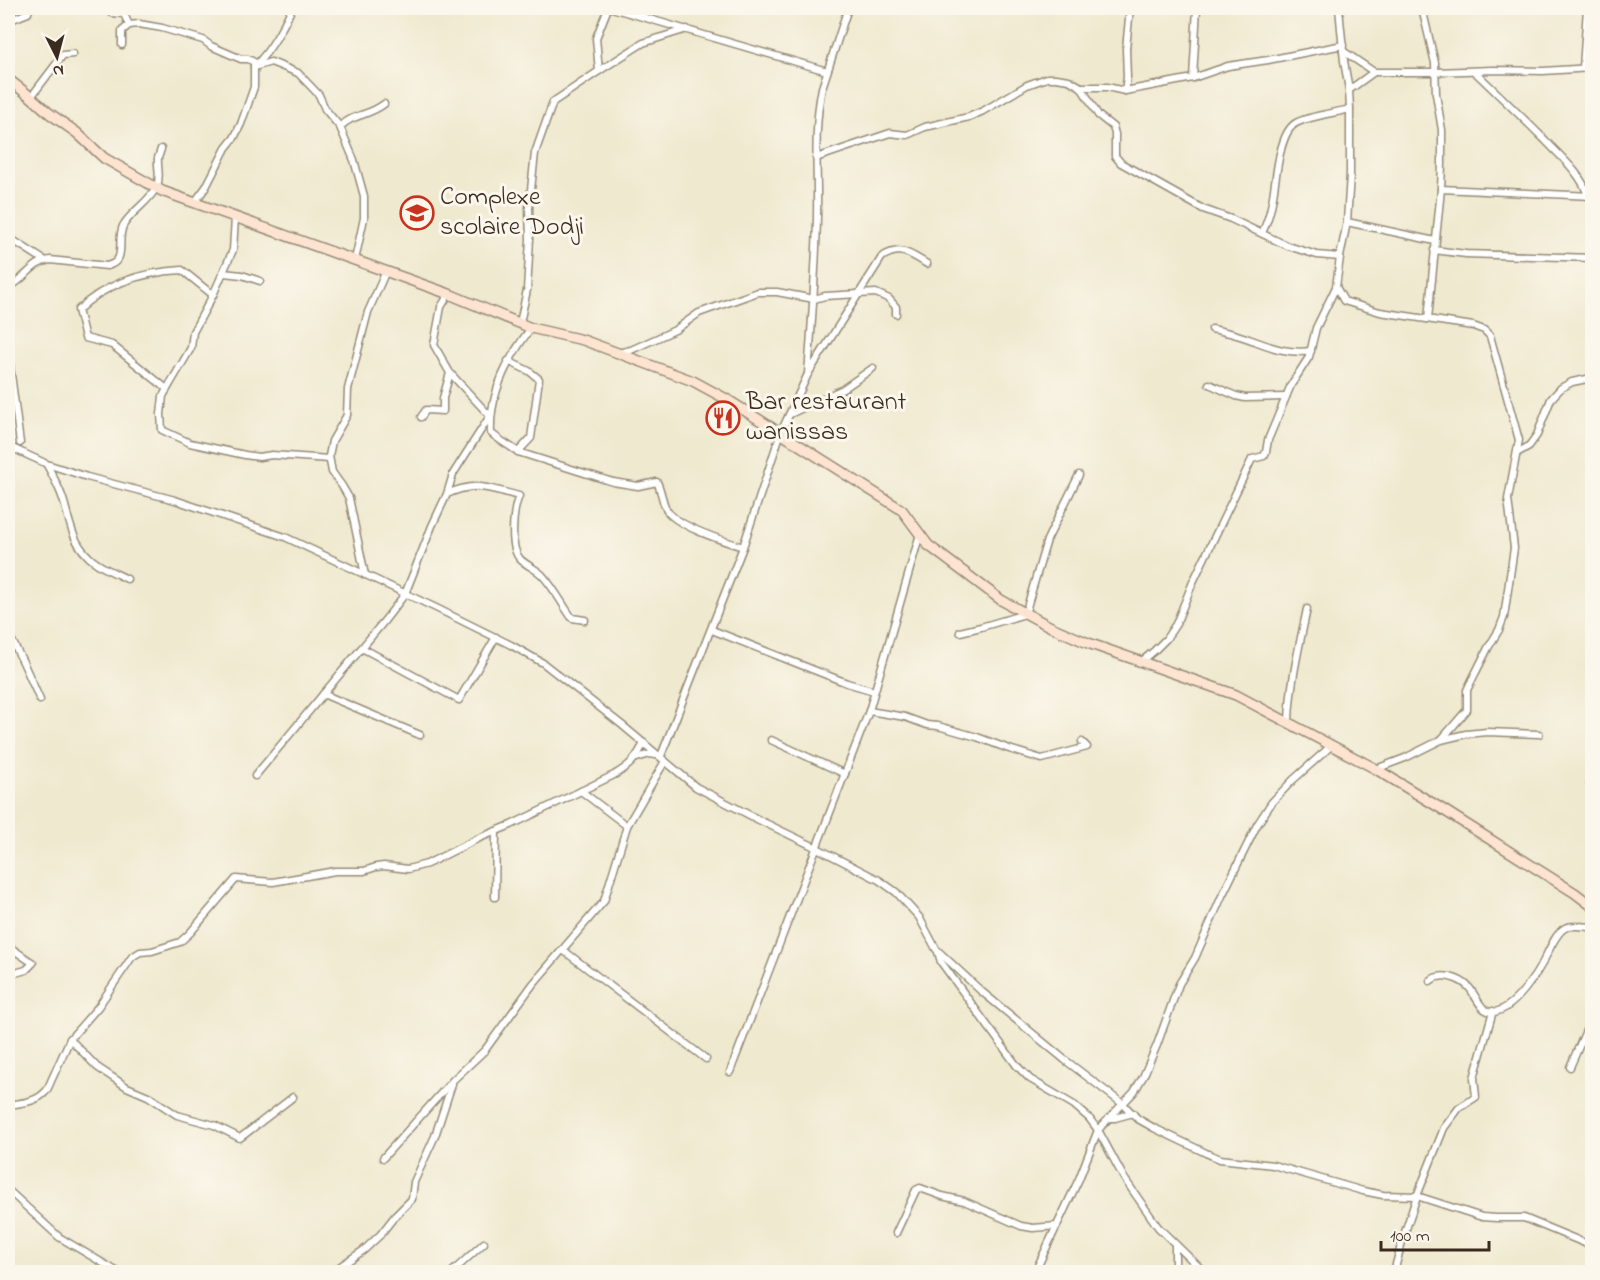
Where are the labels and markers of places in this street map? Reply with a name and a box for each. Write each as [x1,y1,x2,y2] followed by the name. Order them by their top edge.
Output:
[440,179,584,247] place label: Complexe scolaire Dodji
[399,195,435,231] school or university icon: Complexe scolaire Dodji
[745,384,907,452] place label: Bar restaurant wanissas
[705,400,741,436] restaurant icon: Bar restaurant wanissas

